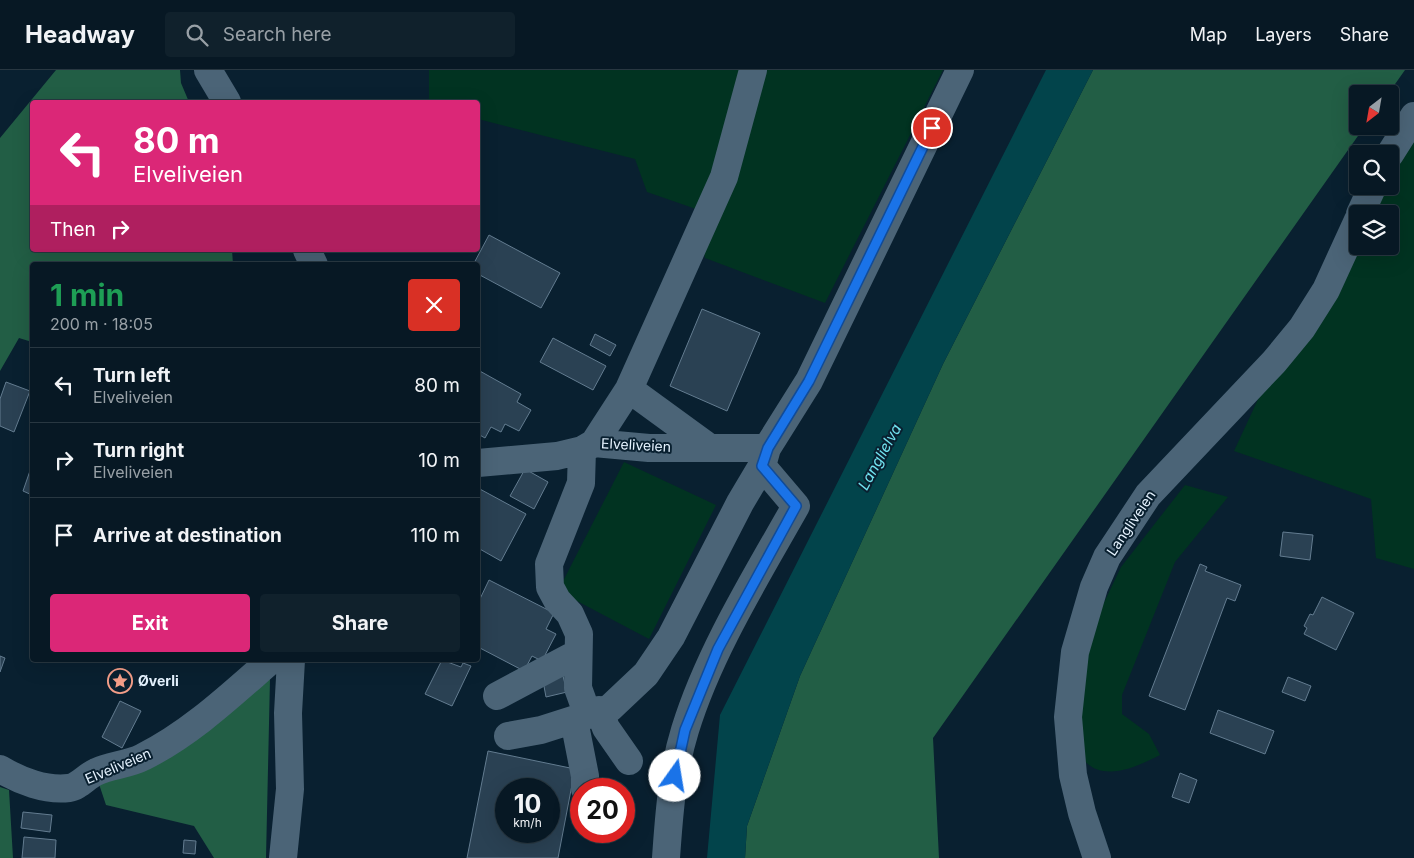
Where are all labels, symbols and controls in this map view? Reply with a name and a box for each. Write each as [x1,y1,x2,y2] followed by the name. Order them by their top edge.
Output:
[165,12,515,57] search box
[25,20,135,49] text: Headway
[183,21,211,49] icon: search
[223,23,331,46] text: Search here
[1190,24,1227,45] text: Map
[1255,24,1312,45] text: Layers
[1340,24,1389,45] text: Share
[1349,85,1399,135] north arrow
[1349,85,1399,255] map controls
[911,107,953,149] pin
[918,114,946,142] icon: arrive
[133,119,220,161] text: 80 m
[50,120,115,185] icon: left
[1349,145,1399,195] button: search
[133,161,243,187] text: Elveliveien
[1349,205,1399,255] button: layers
[106,215,134,243] icon: right
[50,218,96,241] text: Then
[50,277,124,313] text: 1 min
[408,279,460,331] button: close
[50,314,153,334] text: 200 m · 18:05
[93,364,171,387] text: Turn left
[50,371,78,399] icon: left
[414,374,460,397] text: 80 m
[93,387,173,407] text: Elveliveien
[854,420,905,493] water label: Langlielva
[601,434,671,455] street label: Elveliveien
[93,439,184,462] text: Turn right
[50,446,78,474] icon: right
[418,449,460,472] text: 10 m
[93,462,173,482] text: Elveliveien
[1103,487,1159,559] street label: Langliveien
[50,521,78,549] icon: arrive
[93,524,282,547] text: Arrive at destination
[411,524,460,547] text: 110 m
[50,594,250,652] button: Exit
[260,594,460,652] button: Share
[107,668,133,694] place icon: Øverli
[138,672,179,689] place label: Øverli
[82,744,153,787] street label: Elveliveien
[648,749,700,801] position arrow
[570,778,635,843] speed limit sign: 20
[514,789,541,819] text: 10
[513,815,542,830] text: km/h

